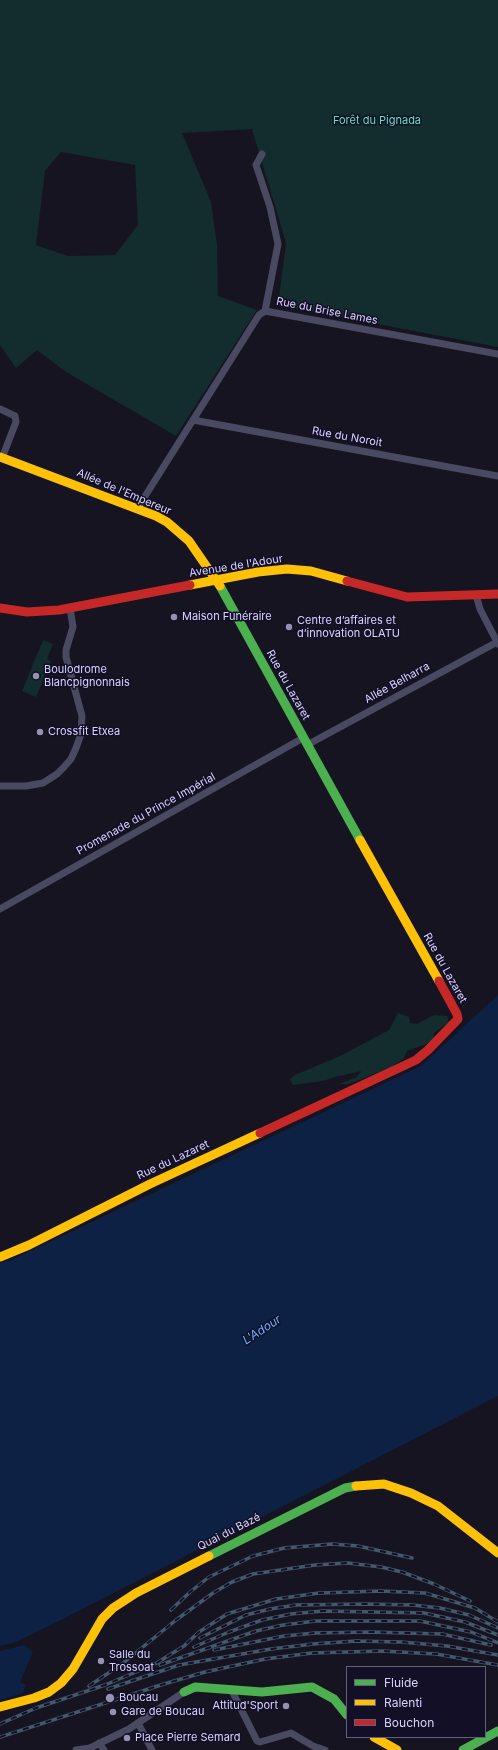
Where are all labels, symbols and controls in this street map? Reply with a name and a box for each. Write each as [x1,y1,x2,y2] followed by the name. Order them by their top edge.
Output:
[333,114,421,128] park label: Forêt du Pignada
[275,295,379,327] street label: Rue du Brise Lames
[311,424,383,450] street label: Rue du Noroit
[75,466,173,518] street label: Allée de l'Empereur
[188,552,284,580] street label: Avenue de l'Adour
[182,610,272,624] place label: Maison Funéraire
[169,612,179,622] marker: Maison Funéraire
[297,614,400,640] place label: Centre d’affaires et d’innovation OLATU
[284,622,294,632] marker: Centre d’affaires et d’innovation OLATU
[263,648,313,722] street label: Rue du Lazaret
[362,660,432,706] street label: Allée Belharra
[44,663,130,689] place label: Boulodrome Blancpignonnais
[31,671,41,681] marker: Boulodrome Blancpignonnais
[48,725,120,739] place label: Crossfit Etxea
[35,727,45,737] marker: Crossfit Etxea
[74,770,218,858] street label: Promenade du Prince Impérial
[420,931,470,1005] street label: Rue du Lazaret
[135,1138,211,1182] street label: Rue du Lazaret
[240,1312,284,1348] water label: L'Adour
[195,1510,263,1554] street label: Quai du Bazé
[109,1648,154,1674] place label: Salle du Trossoat
[96,1656,106,1666] marker: Salle du Trossoat
[346,1666,486,1738] legend
[384,1675,418,1690] text: Fluide
[119,1691,158,1705] place label: Boucau
[104,1692,116,1704] marker: Boucau
[384,1695,422,1710] text: Ralenti
[213,1699,278,1713] place label: Attitud'Sport
[281,1701,291,1711] marker: Attitud'Sport
[121,1705,204,1719] place label: Gare de Boucau
[108,1707,118,1717] marker: Gare de Boucau
[384,1715,434,1730] text: Bouchon
[135,1731,241,1745] place label: Place Pierre Semard
[122,1733,132,1743] marker: Place Pierre Semard

